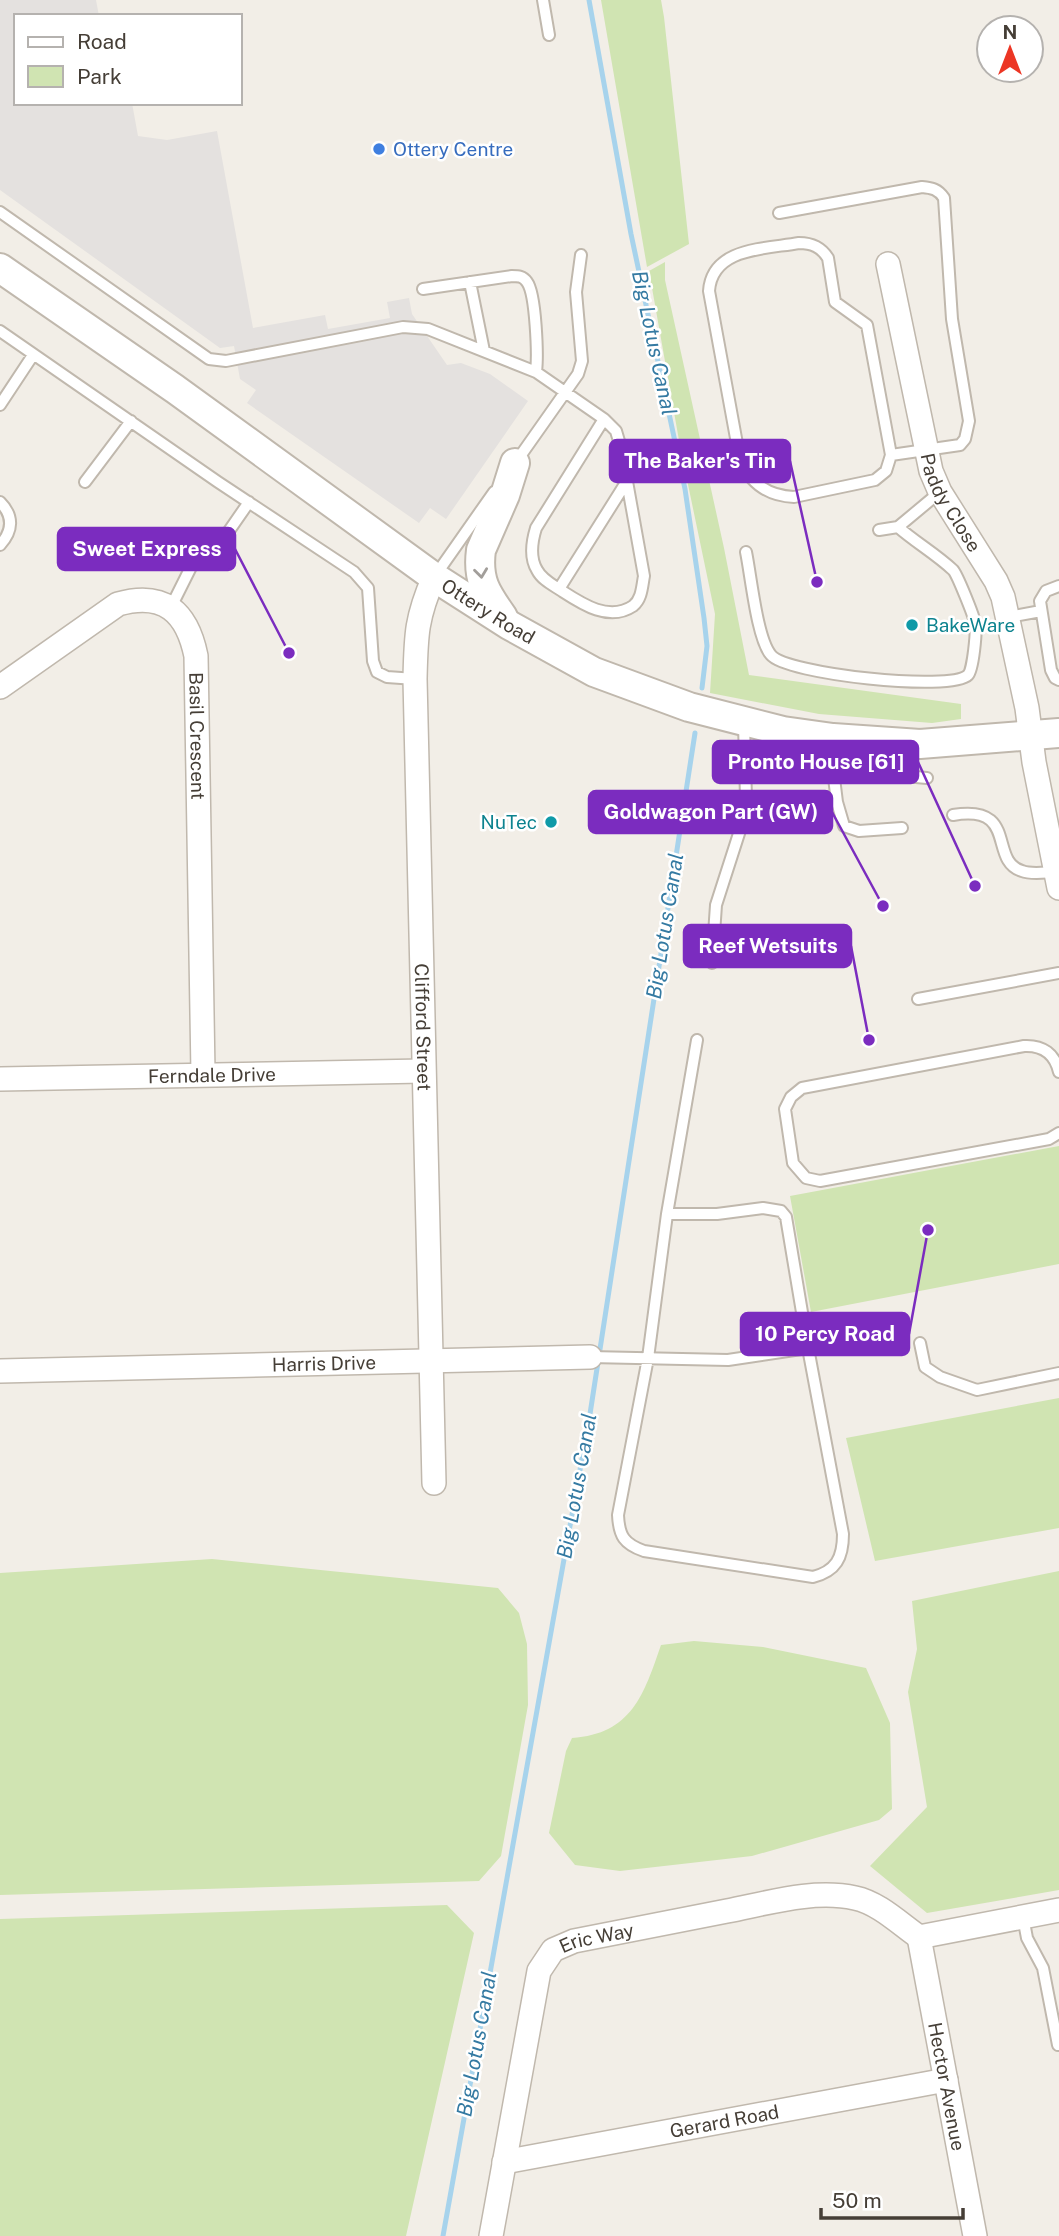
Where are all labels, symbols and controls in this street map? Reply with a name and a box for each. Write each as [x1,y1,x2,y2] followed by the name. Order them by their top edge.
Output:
[14,14,242,105] legend
[975,14,1045,84] north arrow
[1003,21,1017,43] text: N
[77,29,127,54] text: Road
[77,64,122,89] text: Park
[393,138,513,160] place label: Ottery Centre
[371,141,387,157] marker: Ottery Centre
[627,268,682,418] water label: Big Lotus Canal
[610,440,790,482] callout: The Baker's Tin
[624,448,776,473] text: The Baker's Tin
[917,451,986,556] street label: Paddy Close
[58,528,235,570] callout: Sweet Express
[72,536,222,561] text: Sweet Express
[474,567,489,579] one-way arrow
[438,574,539,648] street label: Ottery Road
[926,614,1015,636] place label: BakeWare
[904,617,920,633] marker: BakeWare
[185,672,209,800] street label: Basil Crescent
[713,741,918,783] callout: Pronto House [61]
[728,749,904,774] text: Pronto House [61]
[589,791,832,833] callout: Goldwagon Part (GW)
[604,799,818,824] text: Goldwagon Part (GW)
[481,811,537,833] place label: NuTec
[543,814,559,830] marker: NuTec
[641,851,688,1001] water label: Big Lotus Canal
[684,925,851,967] callout: Reef Wetsuits
[698,933,838,958] text: Reef Wetsuits
[411,963,436,1091] street label: Clifford Street
[148,1063,276,1087] street label: Ferndale Drive
[741,1313,909,1355] callout: 10 Percy Road
[755,1321,895,1346] text: 10 Percy Road
[272,1351,376,1376] street label: Harris Drive
[551,1411,602,1561] water label: Big Lotus Canal
[556,1919,635,1957] street label: Eric Way
[451,1969,502,2119] water label: Big Lotus Canal
[924,2020,970,2152] street label: Hector Avenue
[668,2100,781,2142] street label: Gerard Road
[821,2176,963,2220] scale bar
[832,2188,882,2213] text: 50 m

